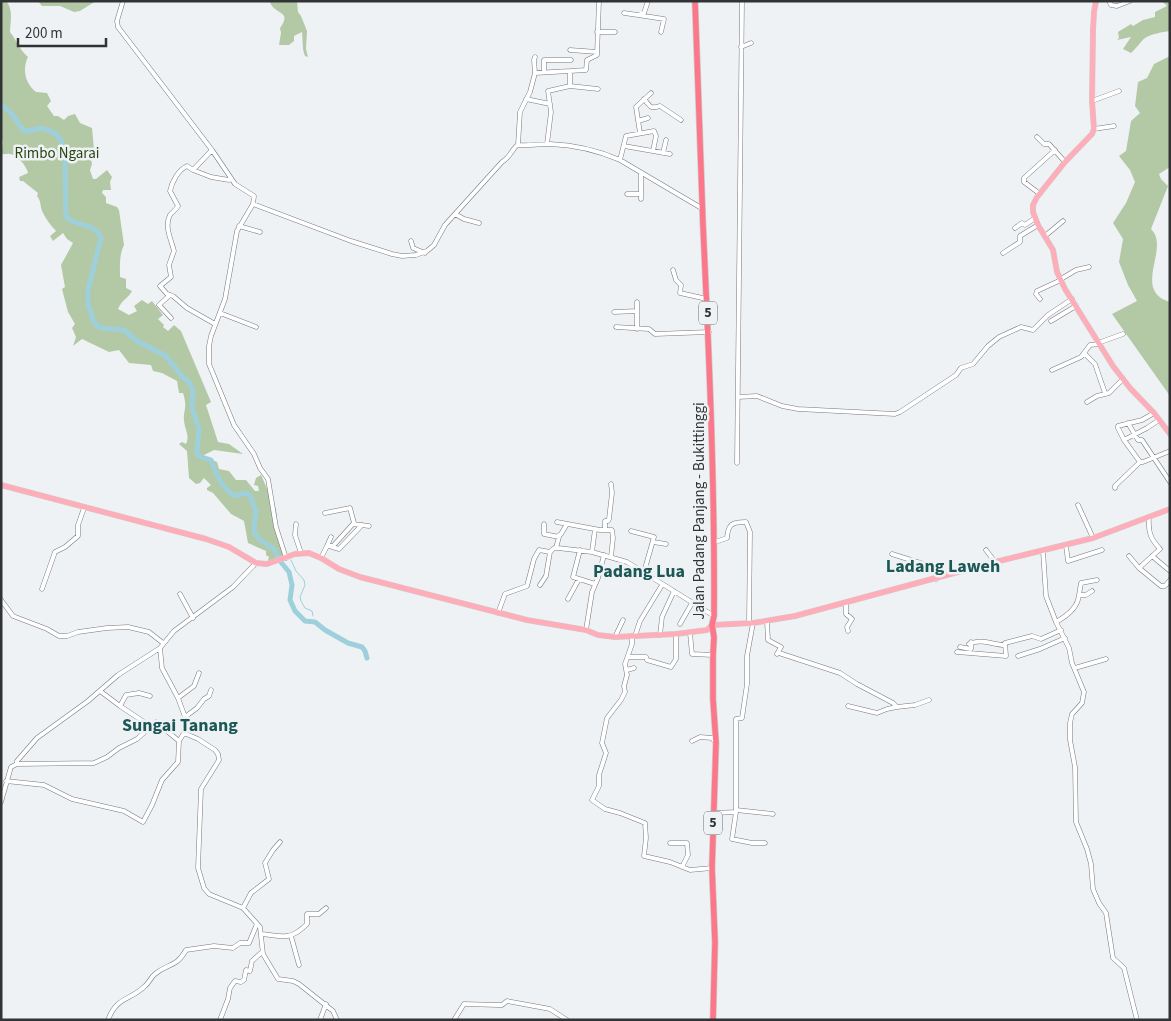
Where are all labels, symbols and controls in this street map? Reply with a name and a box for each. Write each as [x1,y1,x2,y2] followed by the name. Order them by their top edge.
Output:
[18,15,105,47] scale bar
[25,23,63,44] text: 200 m
[15,143,99,164] park label: Rimbo Ngarai
[699,302,717,324] road number: 5
[689,402,710,620] street label: Jalan Padang Panjang - Bukittinggi
[886,554,1000,579] district label: Ladang Laweh
[593,559,685,584] district label: Padang Lua
[122,713,238,738] district label: Sungai Tanang
[704,811,722,834] road number: 5

